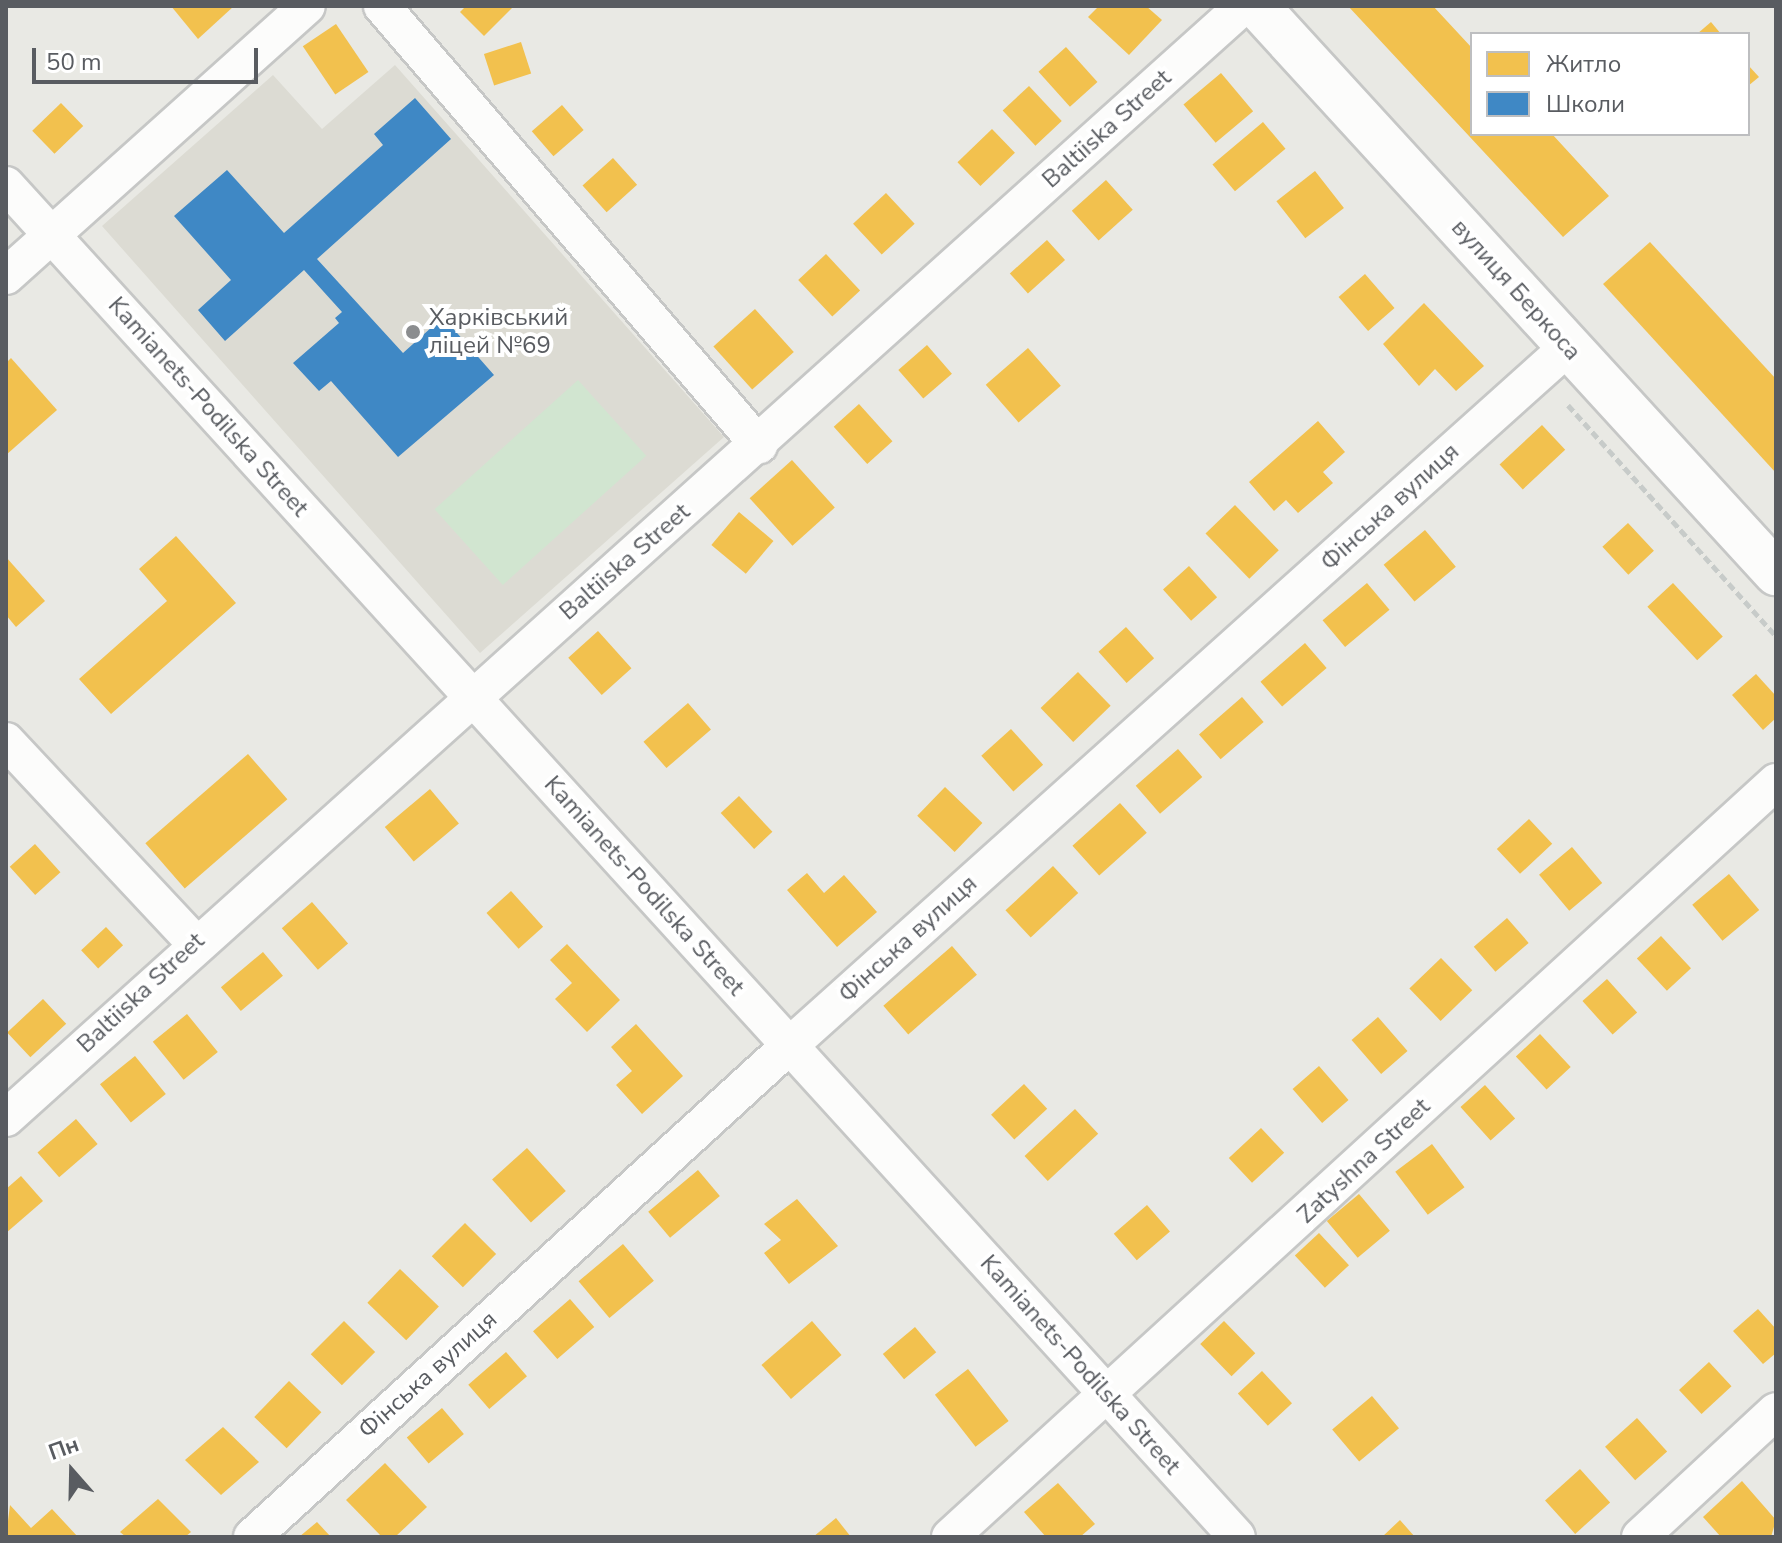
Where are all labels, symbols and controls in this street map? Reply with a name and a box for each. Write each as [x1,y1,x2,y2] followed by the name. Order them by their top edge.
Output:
[36,32,262,82] scale bar
[1470,32,1750,136] legend
[46,46,102,78] text: 50 m
[1546,48,1621,80] text: Житло
[1037,64,1177,194] street label: Baltiiska Street
[1546,88,1625,120] text: Школи
[1445,214,1587,366] street label: вулиця Беркоса
[102,291,314,523] street label: Kamianets-Podilska Street
[429,304,568,360] place label: Харківський ліцей №69
[404,323,422,341] marker: Харківський ліцей №69
[1315,437,1465,577] street label: Фінська вулиця
[554,498,696,626] street label: Baltiiska Street
[538,770,750,1002] street label: Kamianets-Podilska Street
[833,869,983,1009] street label: Фінська вулиця
[72,927,210,1059] street label: Baltiiska Street
[1292,1092,1436,1230] street label: Zatyshna Street
[974,1249,1186,1481] street label: Kamianets-Podilska Street
[353,1305,503,1445] street label: Фінська вулиця
[44,1429,83,1468] text: Пн
[32,1431,112,1511] north arrow

